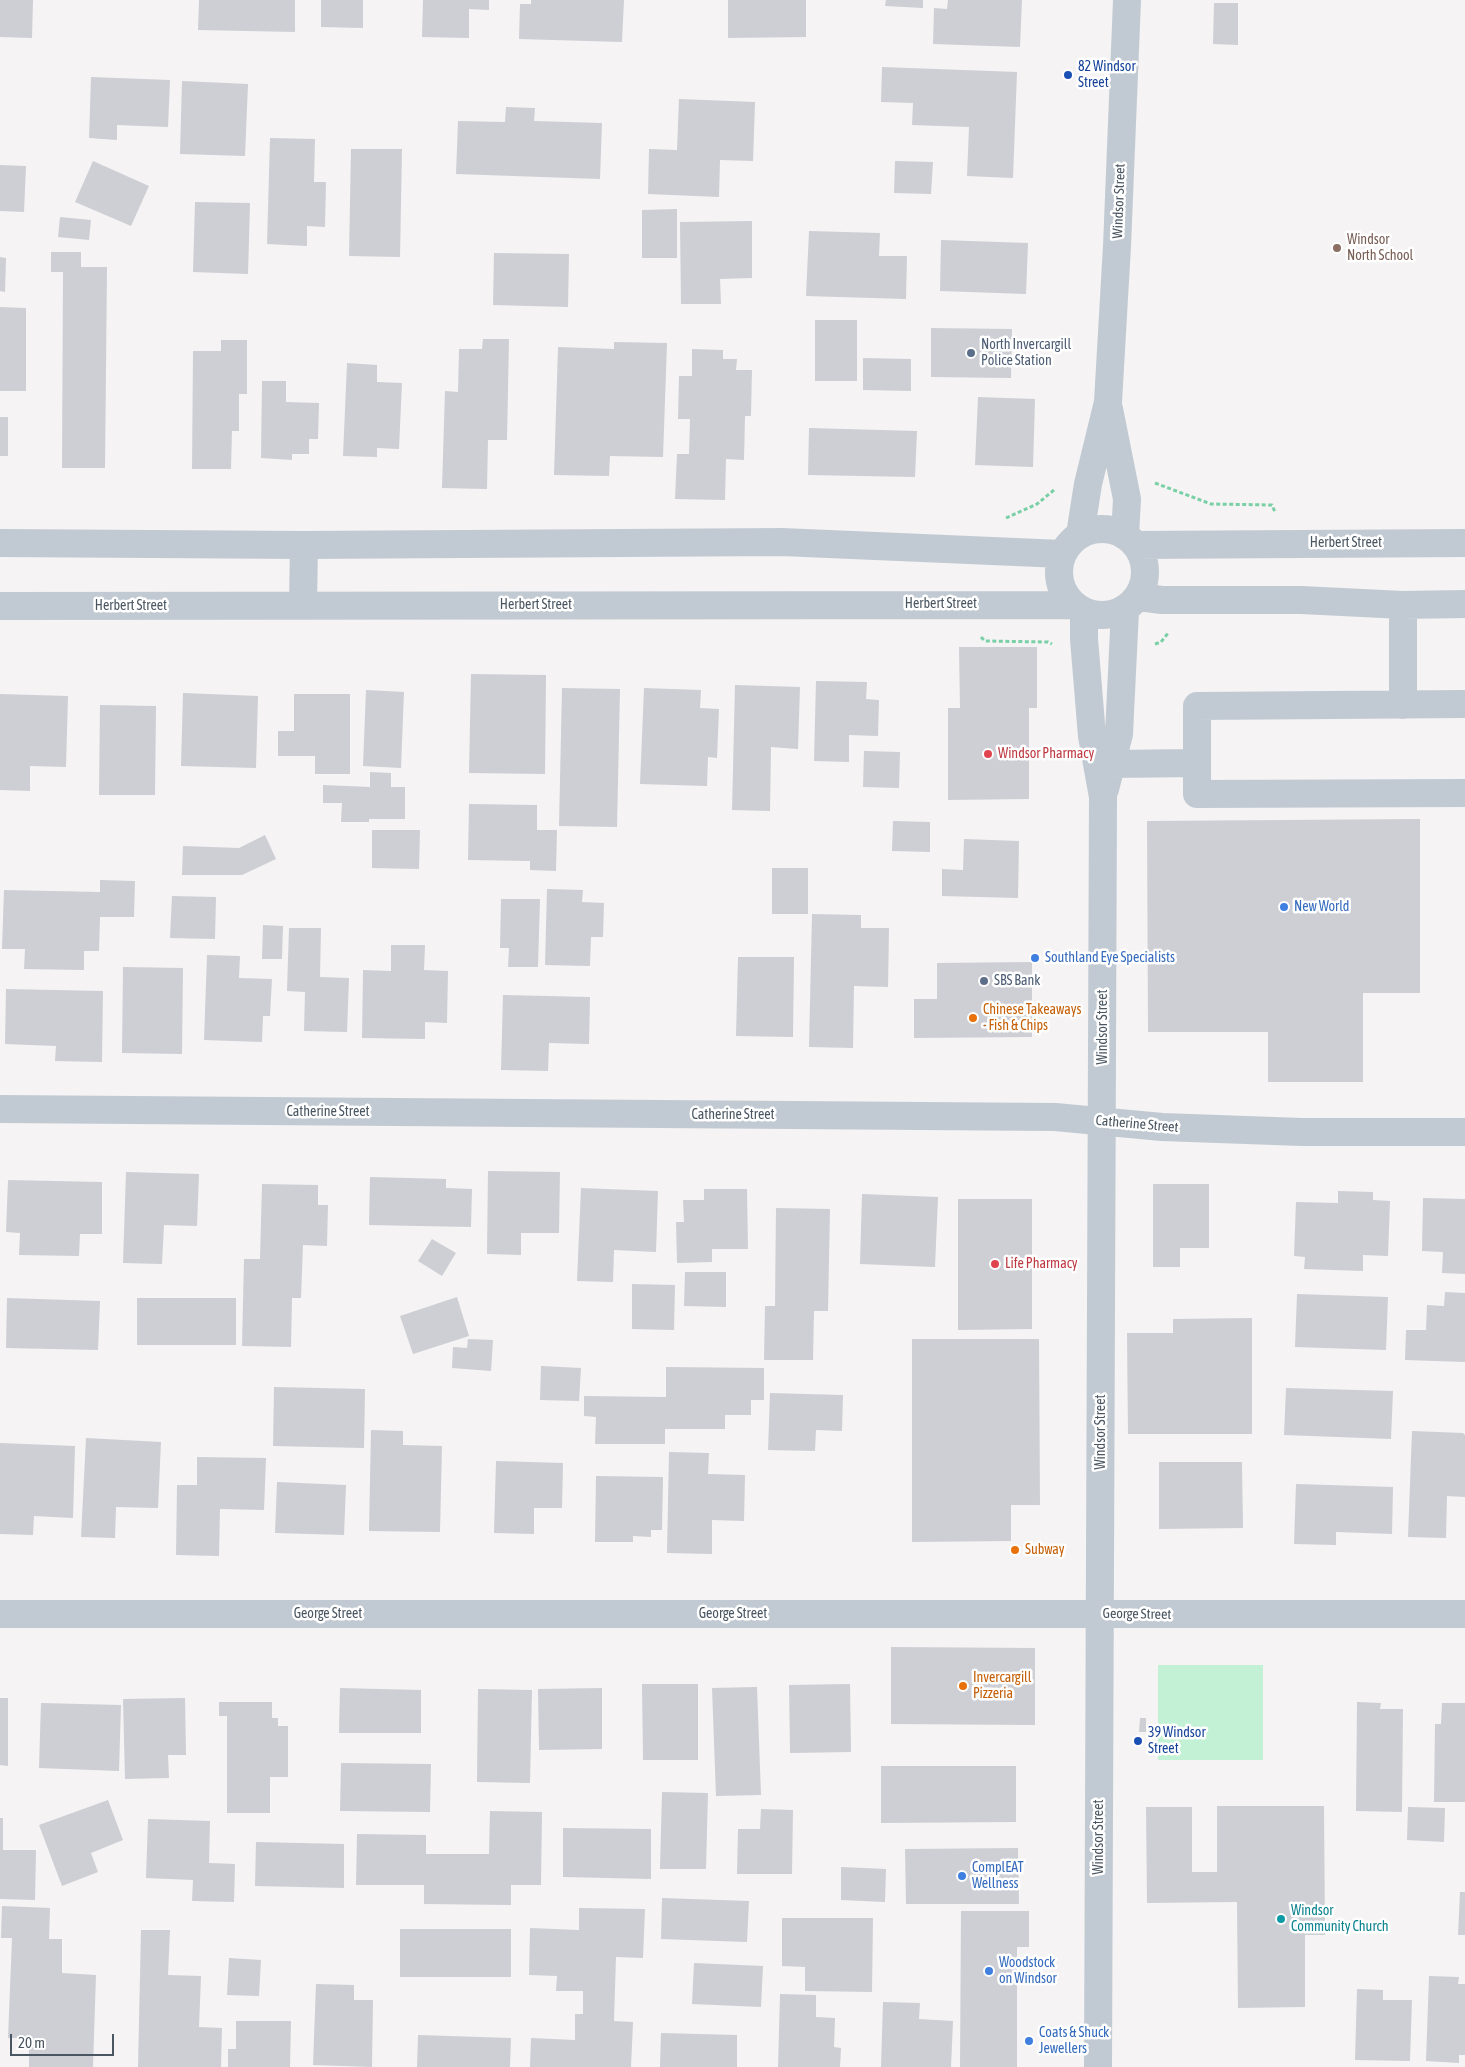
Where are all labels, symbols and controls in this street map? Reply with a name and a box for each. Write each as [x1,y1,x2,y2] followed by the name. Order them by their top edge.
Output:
[1078,59,1136,92] place label: 82 Windsor Street
[1062,69,1074,81] marker: 82 Windsor Street
[1109,163,1129,239] street label: Windsor Street
[1347,232,1413,264] place label: Windsor North School
[1331,242,1343,254] marker: Windsor North School
[981,337,1071,370] place label: North Invercargill Police Station
[965,347,977,359] marker: North Invercargill Police Station
[1310,535,1382,551] street label: Herbert Street
[905,596,977,612] street label: Herbert Street
[500,597,572,613] street label: Herbert Street
[95,598,167,614] street label: Herbert Street
[998,746,1094,762] place label: Windsor Pharmacy
[982,748,994,760] marker: Windsor Pharmacy
[1294,899,1349,915] place label: New World
[1278,901,1290,913] marker: New World
[1045,950,1175,966] place label: Southland Eye Specialists
[1029,952,1041,964] marker: Southland Eye Specialists
[994,973,1040,989] place label: SBS Bank
[978,975,990,987] marker: SBS Bank
[1095,989,1111,1065] street label: Windsor Street
[983,1002,1082,1034] place label: Chinese Takeaways - Fish & Chips
[967,1012,979,1024] marker: Chinese Takeaways - Fish & Chips
[286,1104,370,1120] street label: Catherine Street
[691,1107,775,1123] street label: Catherine Street
[1095,1112,1179,1136] street label: Catherine Street
[1005,1256,1078,1272] place label: Life Pharmacy
[989,1258,1001,1270] marker: Life Pharmacy
[1093,1394,1109,1470] street label: Windsor Street
[1025,1542,1065,1558] place label: Subway
[1009,1544,1021,1556] marker: Subway
[1102,1605,1172,1623] street label: George Street
[294,1606,362,1622] street label: George Street
[699,1606,767,1622] street label: George Street
[973,1670,1032,1702] place label: Invercargill Pizzeria
[957,1680,969,1692] marker: Invercargill Pizzeria
[1148,1725,1206,1758] place label: 39 Windsor Street
[1132,1735,1144,1747] marker: 39 Windsor Street
[1091,1799,1107,1875] street label: Windsor Street
[972,1860,1024,1892] place label: ComplEAT Wellness
[956,1870,968,1882] marker: ComplEAT Wellness
[1291,1903,1388,1935] place label: Windsor Community Church
[1275,1913,1287,1925] marker: Windsor Community Church
[999,1955,1057,1988] place label: Woodstock on Windsor
[983,1965,995,1977] marker: Woodstock on Windsor
[12,2024,116,2056] scale bar
[1039,2025,1109,2058] place label: Coats & Shuck Jewellers
[18,2034,45,2051] text: 20 m
[1023,2035,1035,2047] marker: Coats & Shuck Jewellers

